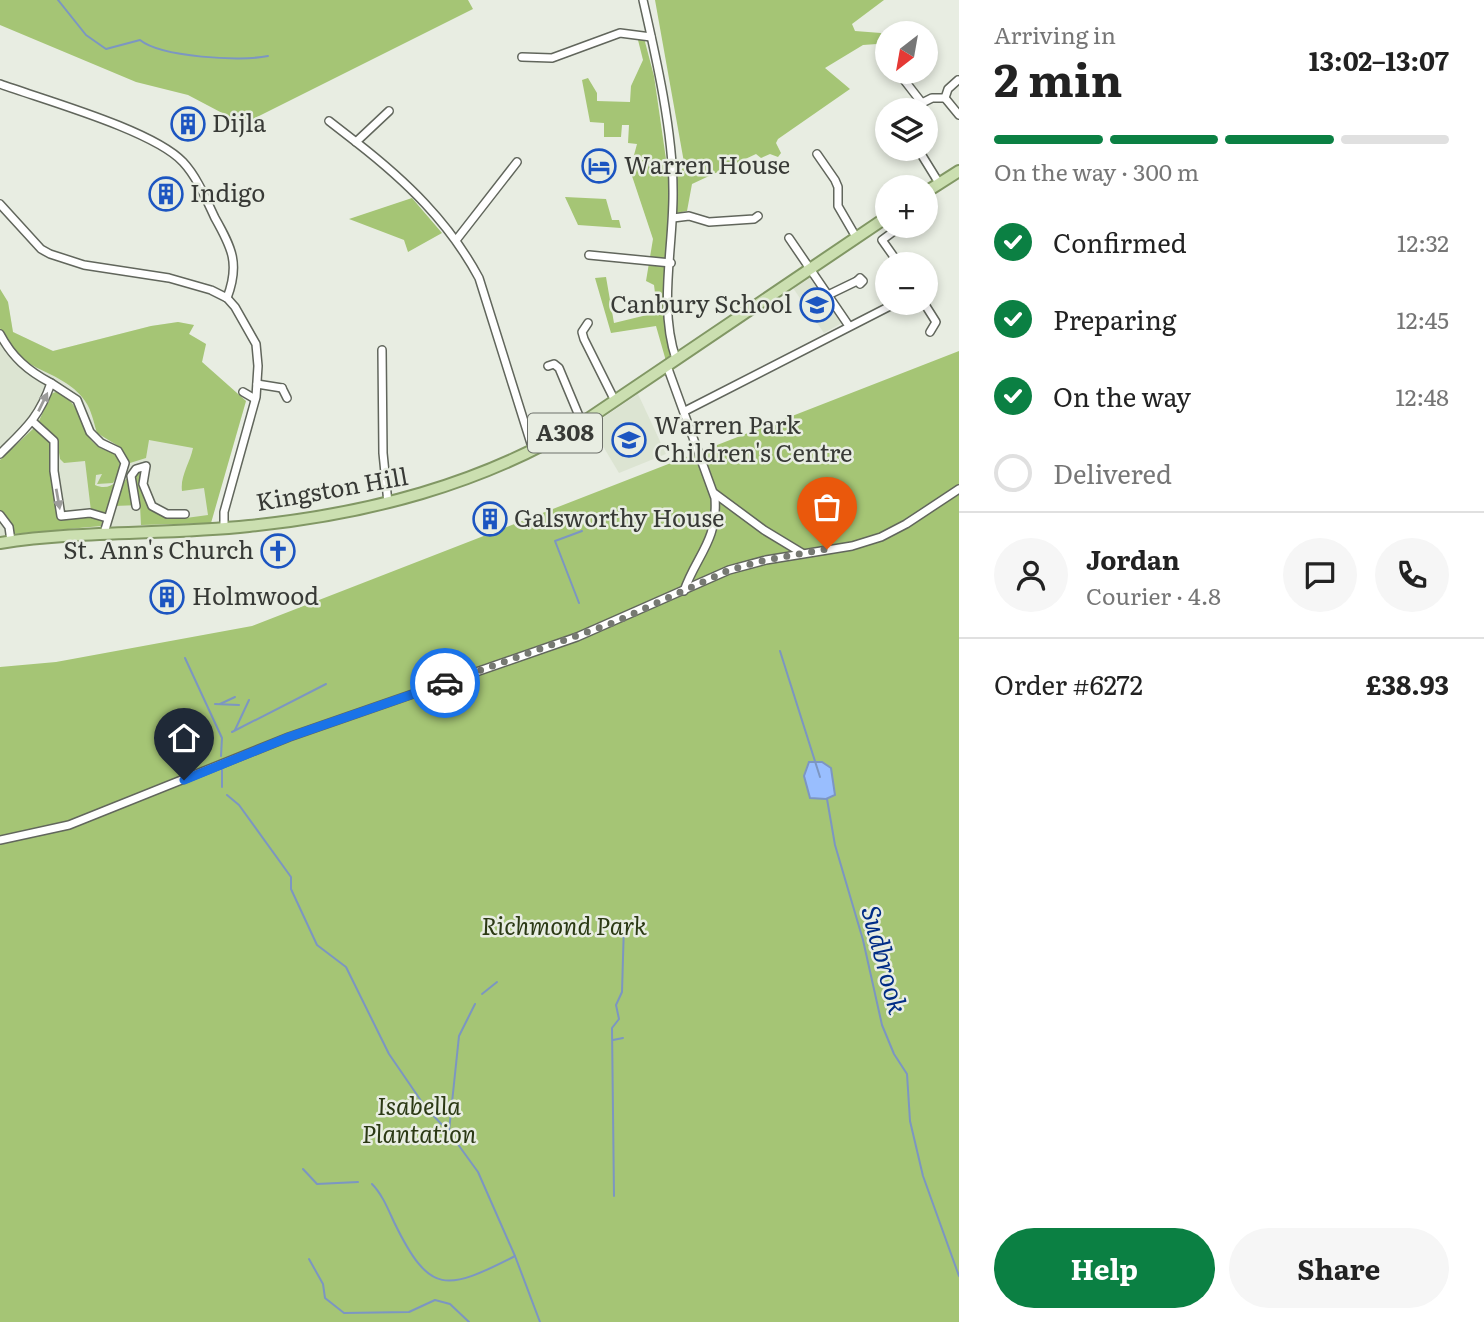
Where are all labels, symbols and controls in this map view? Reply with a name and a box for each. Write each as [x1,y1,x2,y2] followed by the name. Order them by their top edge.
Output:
[994,17,1116,51] text: Arriving in
[875,21,938,84] north arrow
[875,21,938,315] map controls
[1309,40,1449,79] text: 13:02–13:07
[994,43,1123,111] text: 2 min
[875,98,938,161] button: layers
[212,104,266,139] place label: Dijla
[169,105,207,143] building icon: Dijla
[624,146,790,181] place label: Warren House
[580,147,618,185] hotel icon: Warren House
[994,154,1199,188] text: On the way · 300 m
[190,174,265,209] place label: Indigo
[147,175,185,213] building icon: Indigo
[875,175,938,238] button: +
[1053,222,1187,261] text: Confirmed
[994,223,1032,261] icon: check
[1397,225,1449,259] text: 12:32
[875,252,938,315] button: −
[610,285,792,320] place label: Canbury School
[798,286,836,324] school or university icon: Canbury School
[1053,299,1176,338] text: Preparing
[994,300,1032,338] icon: check
[1396,302,1449,336] text: 12:45
[1053,376,1191,415] text: On the way
[994,377,1032,415] icon: check
[1395,379,1449,413] text: 12:48
[37,392,49,413] one-way arrow
[654,406,853,469] place label: Warren Park Children's Centre
[528,414,602,452] road number: A308
[610,421,648,459] school or university icon: Warren Park Children's Centre
[1053,453,1172,492] text: Delivered
[253,457,410,518] street label: Kingston Hill
[797,477,857,549] pin
[53,488,64,510] one-way arrow
[808,488,846,526] icon: bag
[514,499,725,534] place label: Galsworthy House
[471,500,509,538] building icon: Galsworthy House
[63,531,254,566] place label: St. Ann's Church
[259,532,297,570] church icon: St. Ann's Church
[994,538,1068,612] button: person
[1283,538,1357,612] button: chat
[1375,538,1449,612] button: phone
[1086,539,1180,578] text: Jordan
[192,577,319,612] place label: Holmwood
[148,578,186,616] building icon: Holmwood
[1086,578,1221,612] text: Courier · 4.8
[410,648,480,718] courier
[426,664,464,702] icon: car
[994,664,1143,703] text: Order #6272
[1366,664,1449,703] text: £38.93
[154,708,214,780] pin
[165,719,203,757] icon: home
[853,901,920,1019] water label: Sudbrook
[481,907,648,942] park label: Richmond Park
[362,1087,476,1150] park label: Isabella Plantation
[994,1228,1215,1308] button: Help
[1229,1228,1449,1308] button: Share

